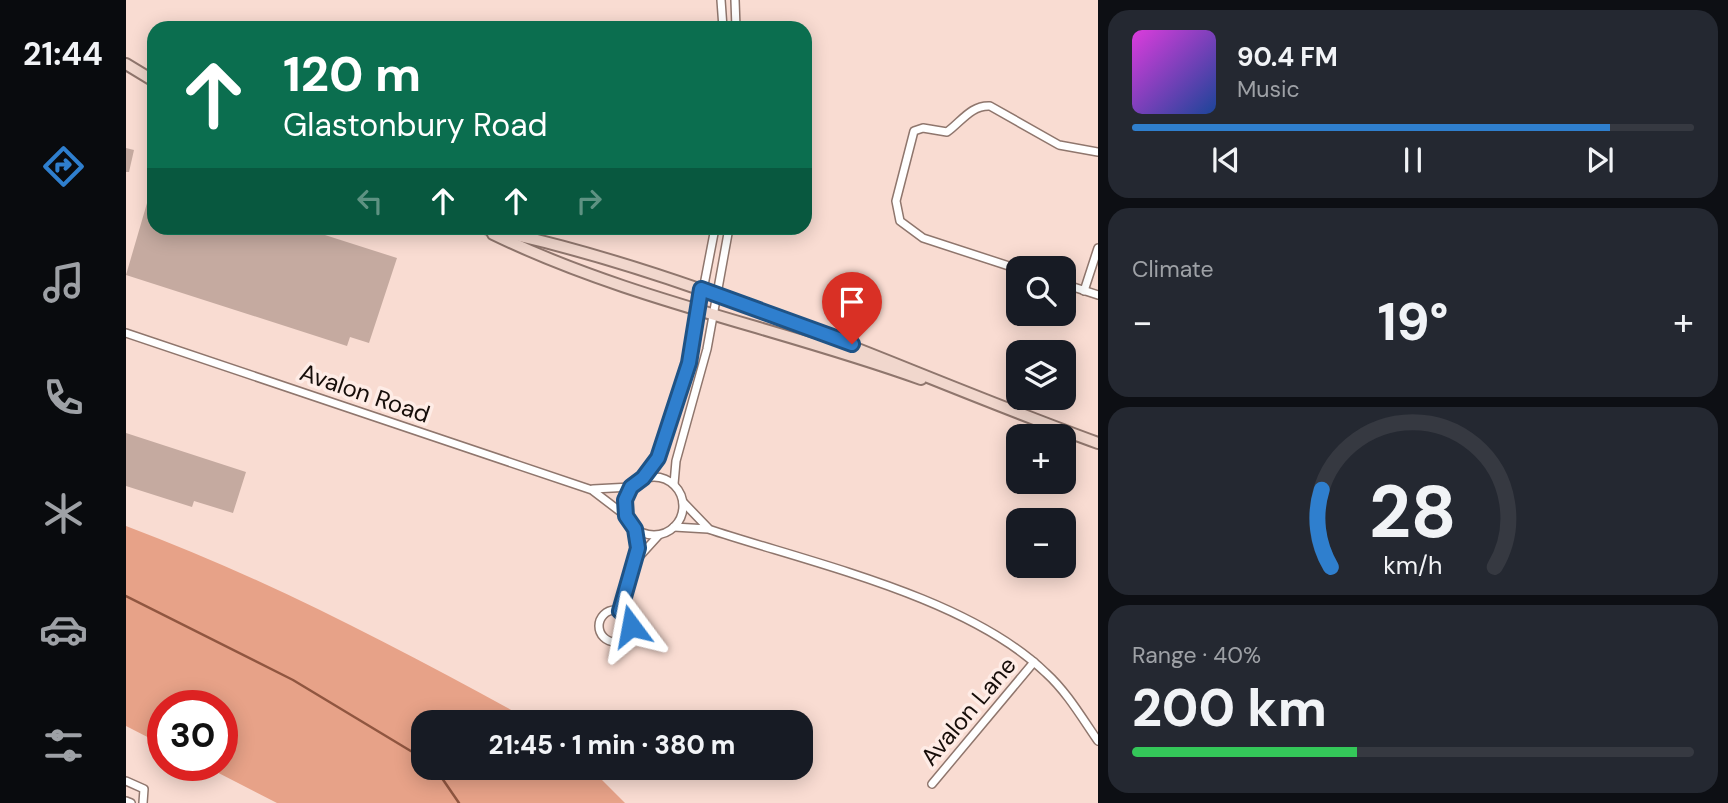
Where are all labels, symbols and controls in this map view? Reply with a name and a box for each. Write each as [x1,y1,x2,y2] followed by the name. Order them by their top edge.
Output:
[23,33,103,75] text: 21:44
[1237,40,1338,74] text: 90.4 FM
[283,42,421,106] text: 120 m
[168,49,259,140] icon: ahead
[1237,74,1300,104] text: Music
[283,104,548,146] text: Glastonbury Road
[1207,141,1245,179] icon: previous
[1394,141,1432,179] icon: pause
[1581,141,1619,179] icon: next
[39,142,88,191] icon: directions
[351,182,389,220] icon: left
[424,182,462,220] icon: ahead
[497,182,535,220] icon: ahead
[570,182,608,220] icon: right
[1132,254,1214,284] text: Climate
[1006,256,1076,578] map controls
[1006,256,1076,326] button: search
[39,258,88,307] icon: music
[822,272,882,344] pin
[833,283,871,321] icon: arrive
[1377,288,1449,356] text: 19°
[1132,297,1153,347] text: −
[1673,297,1694,347] text: +
[1006,340,1076,410] button: layers
[296,356,434,430] street label: Avalon Road
[39,373,88,422] icon: phone
[1006,424,1076,494] button: +
[1369,465,1457,560] text: 28
[39,489,88,538] icon: climate
[1006,508,1076,578] button: −
[1383,548,1443,581] text: km/h
[594,589,668,663] position arrow
[39,605,88,654] icon: car
[1132,640,1261,670] text: Range · 40%
[913,650,1023,772] street label: Avalon Lane
[1132,674,1327,742] text: 200 km
[147,690,238,781] speed limit sign: 30
[39,721,88,770] icon: filters
[489,728,735,762] text: 21:45 · 1 min · 380 m

